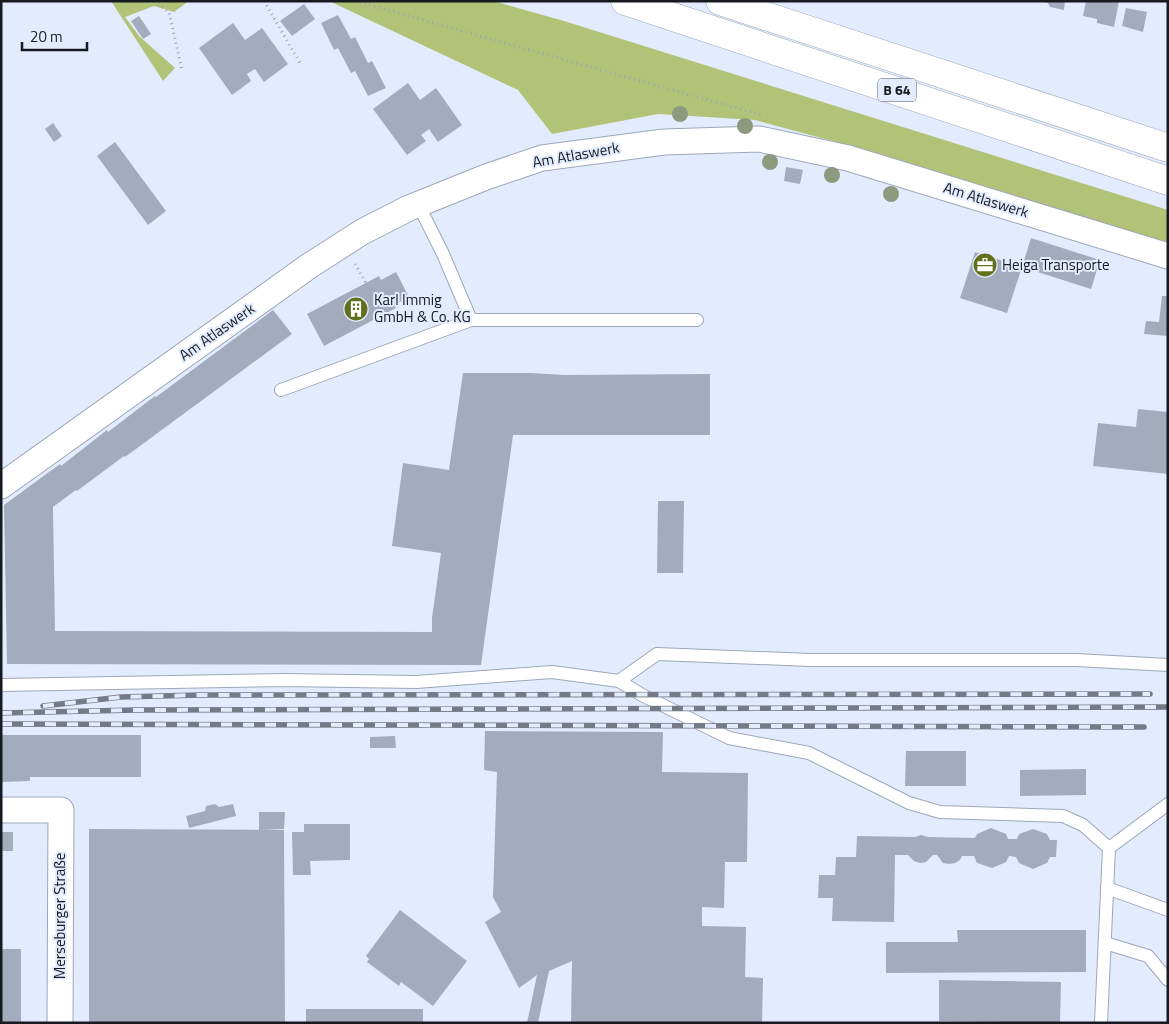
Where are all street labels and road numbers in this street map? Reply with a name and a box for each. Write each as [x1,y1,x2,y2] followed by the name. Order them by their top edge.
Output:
[878,78,916,102] road number: B 64
[531,136,621,173] street label: Am Atlaswerk
[941,176,1032,223] street label: Am Atlaswerk
[174,297,259,366] street label: Am Atlaswerk
[48,853,71,979] street label: Merseburger Straße

